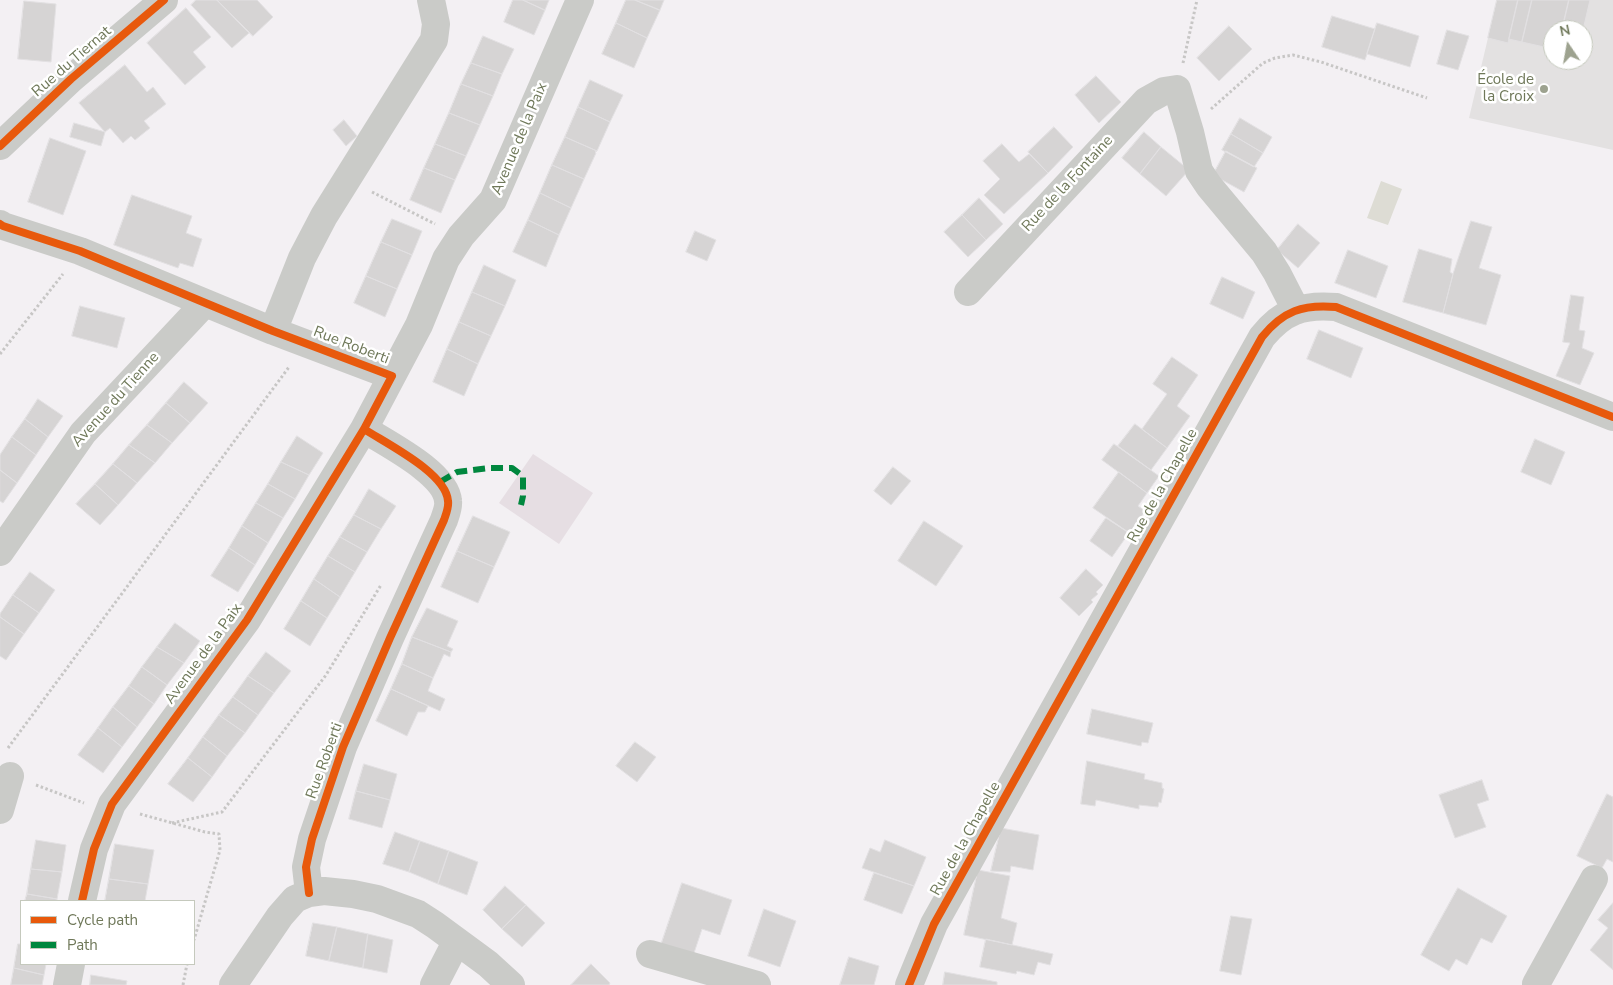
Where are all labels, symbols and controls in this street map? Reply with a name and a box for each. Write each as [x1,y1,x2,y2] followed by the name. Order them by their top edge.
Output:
[1543,20,1593,70] north arrow
[1558,20,1572,41] text: N
[29,23,115,101] street label: Rue du Tiernat
[1477,71,1534,106] place label: École de la Croix
[488,80,552,198] street label: Avenue de la Paix
[1538,83,1550,95] marker: École de la Croix
[1019,132,1117,236] street label: Rue de la Fontaine
[311,323,391,369] street label: Rue Roberti
[69,349,163,451] street label: Avenue du Tienne
[1124,426,1202,546] street label: Rue de la Chapelle
[161,600,247,708] street label: Avenue de la Paix
[303,720,347,802] street label: Rue Roberti
[927,779,1005,899] street label: Rue de la Chapelle
[20,900,195,965] legend
[67,910,138,930] text: Cycle path
[67,935,98,955] text: Path

